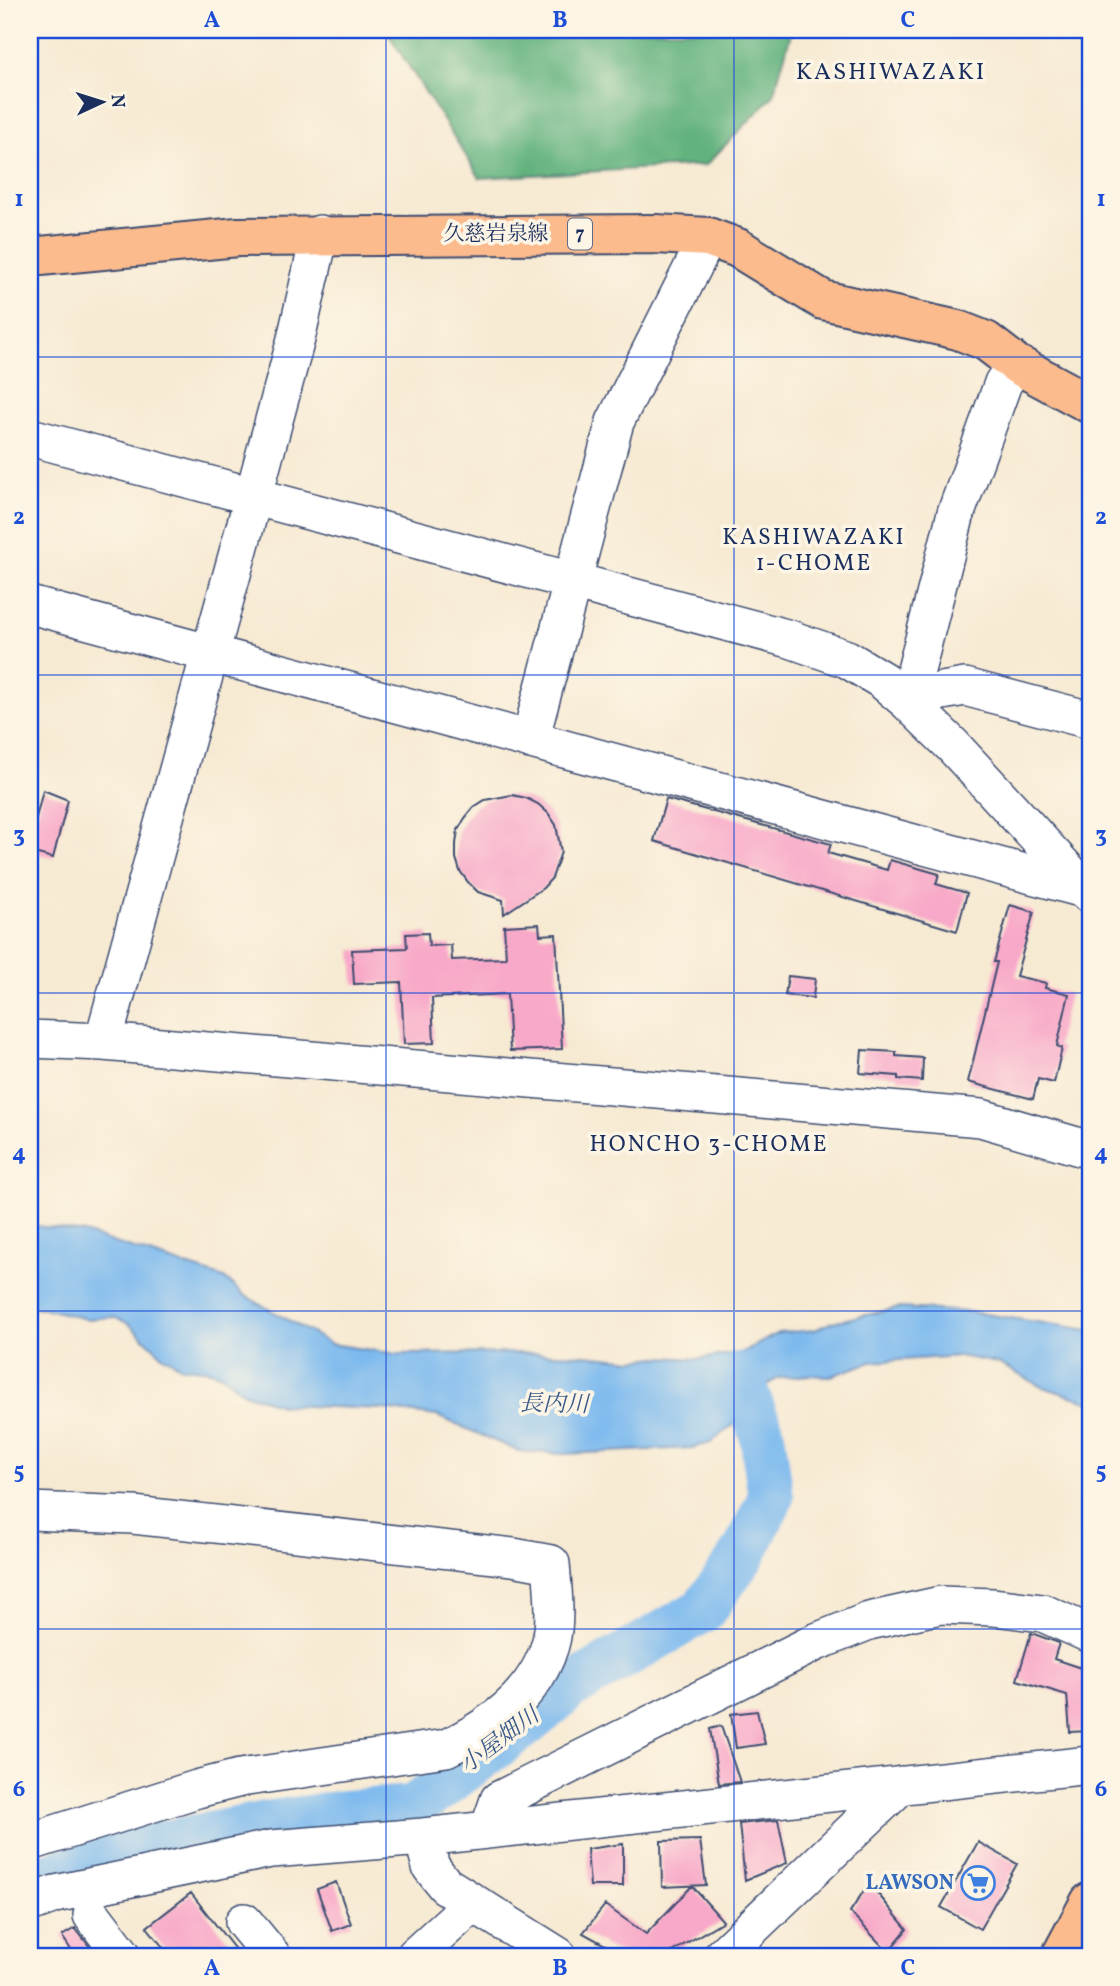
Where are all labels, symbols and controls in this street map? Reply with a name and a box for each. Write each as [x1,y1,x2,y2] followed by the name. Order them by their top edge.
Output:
[204,5,220,37] text: A
[552,5,568,37] text: B
[901,5,915,37] text: C
[796,56,986,90] district label: KASHIWAZAKI
[66,66,136,136] north arrow
[104,93,130,109] text: N
[14,184,24,216] text: 1
[1096,184,1106,216] text: 1
[568,218,592,250] road number: 7
[444,220,549,249] street label: 久慈岩泉線
[13,502,25,534] text: 2
[1095,502,1107,534] text: 2
[722,522,906,580] district label: KASHIWAZAKI 1-CHOME
[13,820,25,852] text: 3
[1095,820,1107,852] text: 3
[589,1129,829,1161] district label: HONCHO 3-CHOME
[12,1138,26,1170] text: 4
[1094,1138,1108,1170] text: 4
[519,1388,592,1422] water label: 長内川
[13,1456,25,1488] text: 5
[1095,1456,1107,1488] text: 5
[454,1699,549,1781] water label: 小屋畑川
[13,1774,25,1806] text: 6
[1095,1774,1107,1806] text: 6
[959,1864,997,1902] supermarket icon: LAWSON
[866,1869,954,1898] place label: LAWSON
[204,1953,220,1985] text: A
[552,1953,568,1985] text: B
[901,1953,915,1985] text: C

